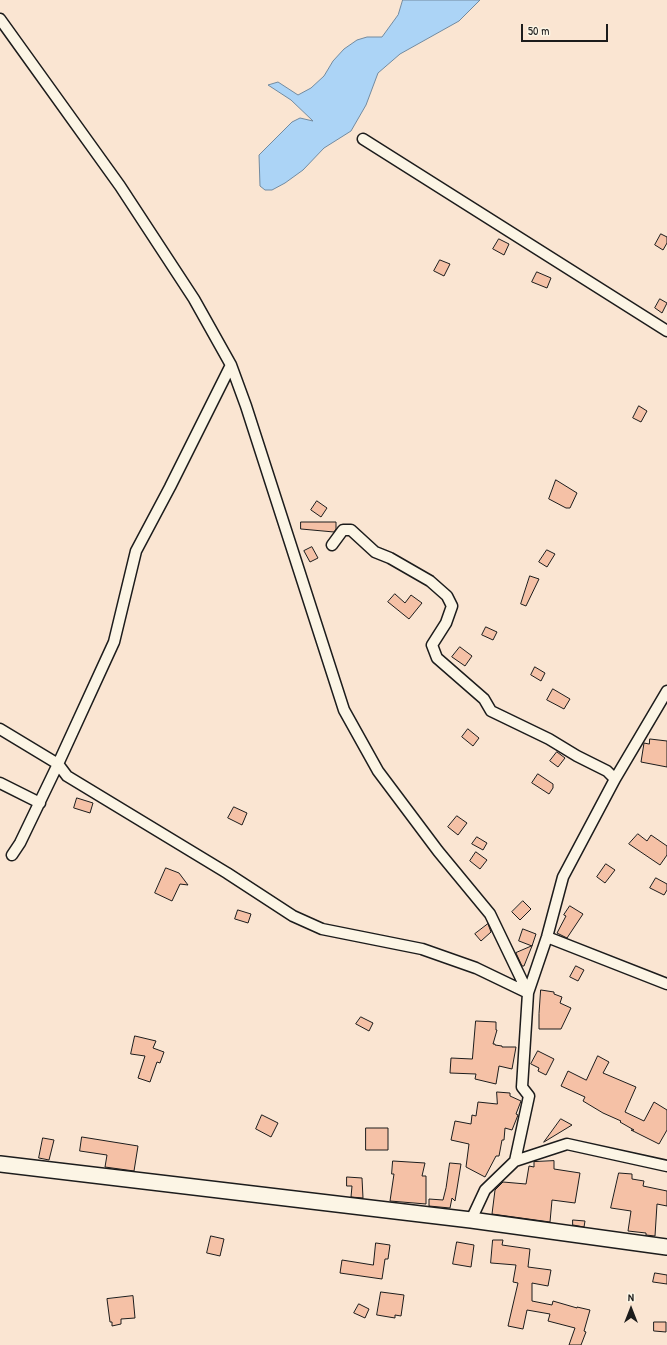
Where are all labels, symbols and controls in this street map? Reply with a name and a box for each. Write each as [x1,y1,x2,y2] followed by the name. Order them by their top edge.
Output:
[523,16,610,42] scale bar
[528,22,549,39] text: 50 m
[611,1289,651,1329] north arrow
[628,1290,634,1304] text: N

